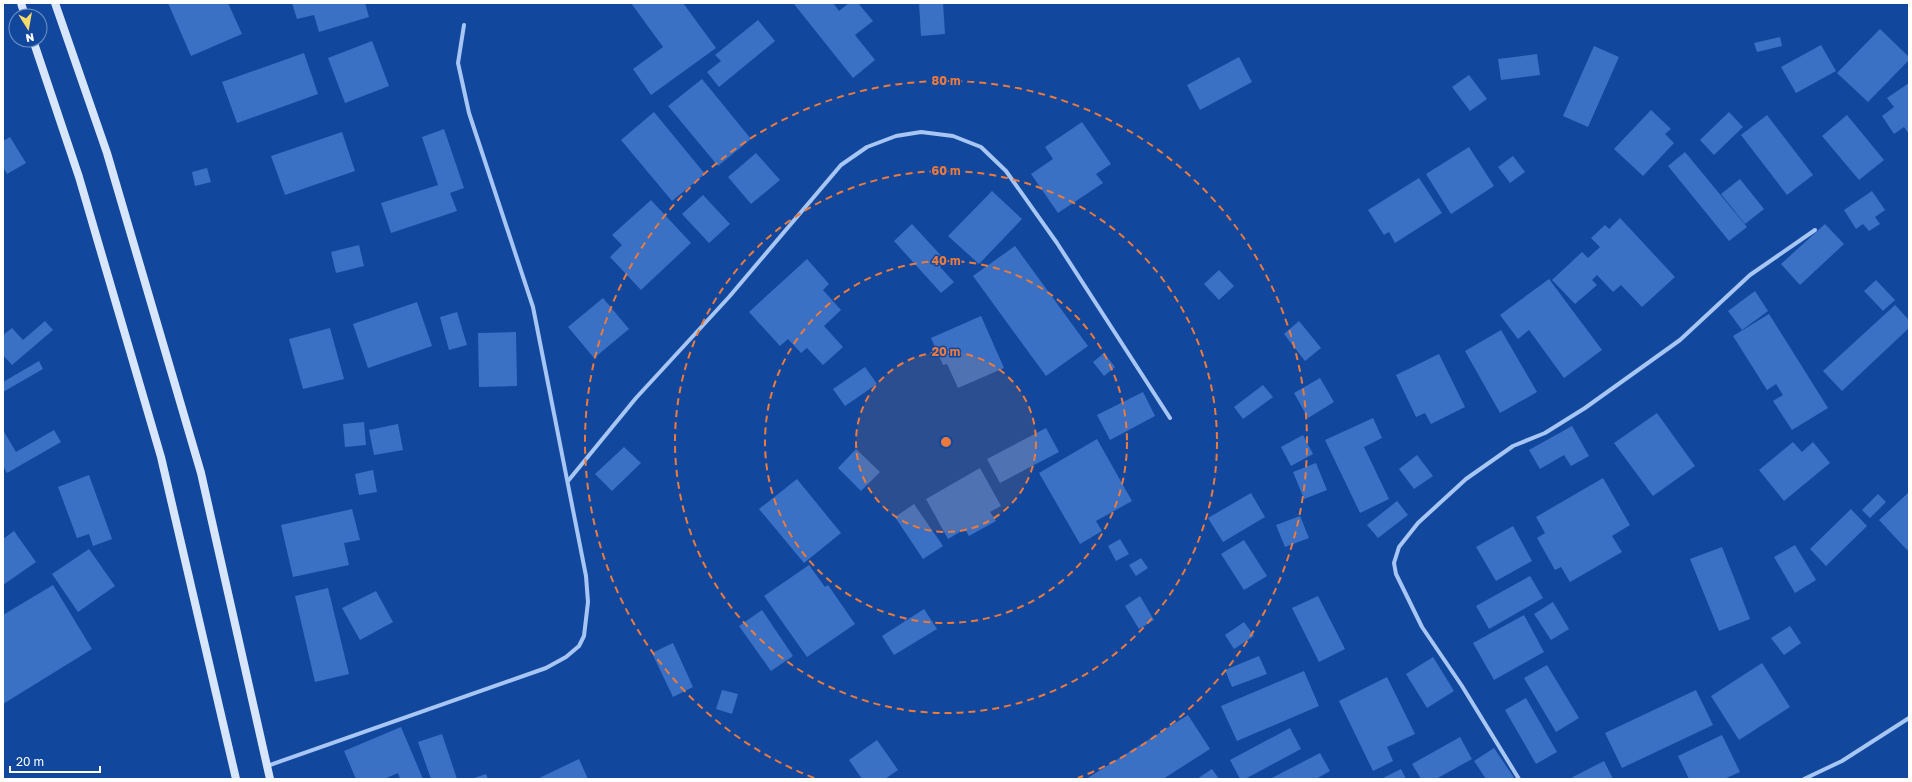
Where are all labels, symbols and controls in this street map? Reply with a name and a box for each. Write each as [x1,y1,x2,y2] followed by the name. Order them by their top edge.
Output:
[8,8,48,48] north arrow
[25,31,35,45] text: N
[932,73,960,88] text: 80 m
[932,163,960,178] text: 60 m
[932,253,960,268] text: 40 m
[932,344,960,359] text: 20 m
[939,435,953,449] centre of rings
[10,748,100,774] scale bar
[16,754,44,769] text: 20 m

